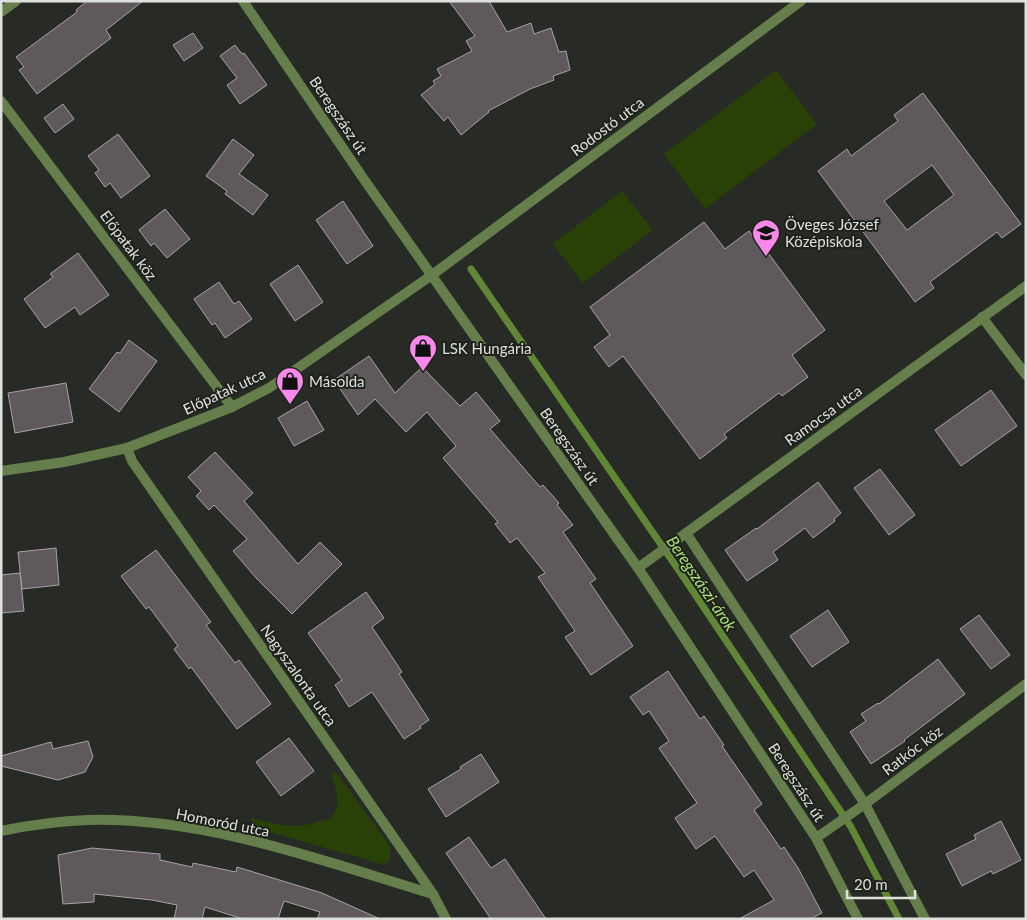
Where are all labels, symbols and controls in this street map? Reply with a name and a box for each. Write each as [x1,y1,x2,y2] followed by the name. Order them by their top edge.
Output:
[306,73,372,158] street label: Beregszász út
[567,93,647,159] street label: Rodostó utca
[97,206,161,284] street label: Előpatak köz
[785,215,879,250] place label: Öveges József Középiskola
[751,218,781,257] school or university icon: Öveges József Középiskola
[408,333,438,372] shop icon: LSK Hungária
[442,339,531,357] place label: LSK Hungária
[180,364,268,418] street label: Előpatak utca
[275,366,305,405] shop icon: Másolda
[309,372,365,390] place label: Másolda
[781,381,865,449] street label: Ramocsa utca
[537,404,604,489] street label: Beregszász út
[663,532,741,635] water label: Beregszászi-árok
[257,621,341,729] street label: Nagyszalonta utca
[878,721,946,779] street label: Ratkóc köz
[765,739,829,825] street label: Beregszász út
[175,804,271,840] street label: Homoród utca
[847,868,914,900] scale bar
[854,875,888,893] text: 20 m

